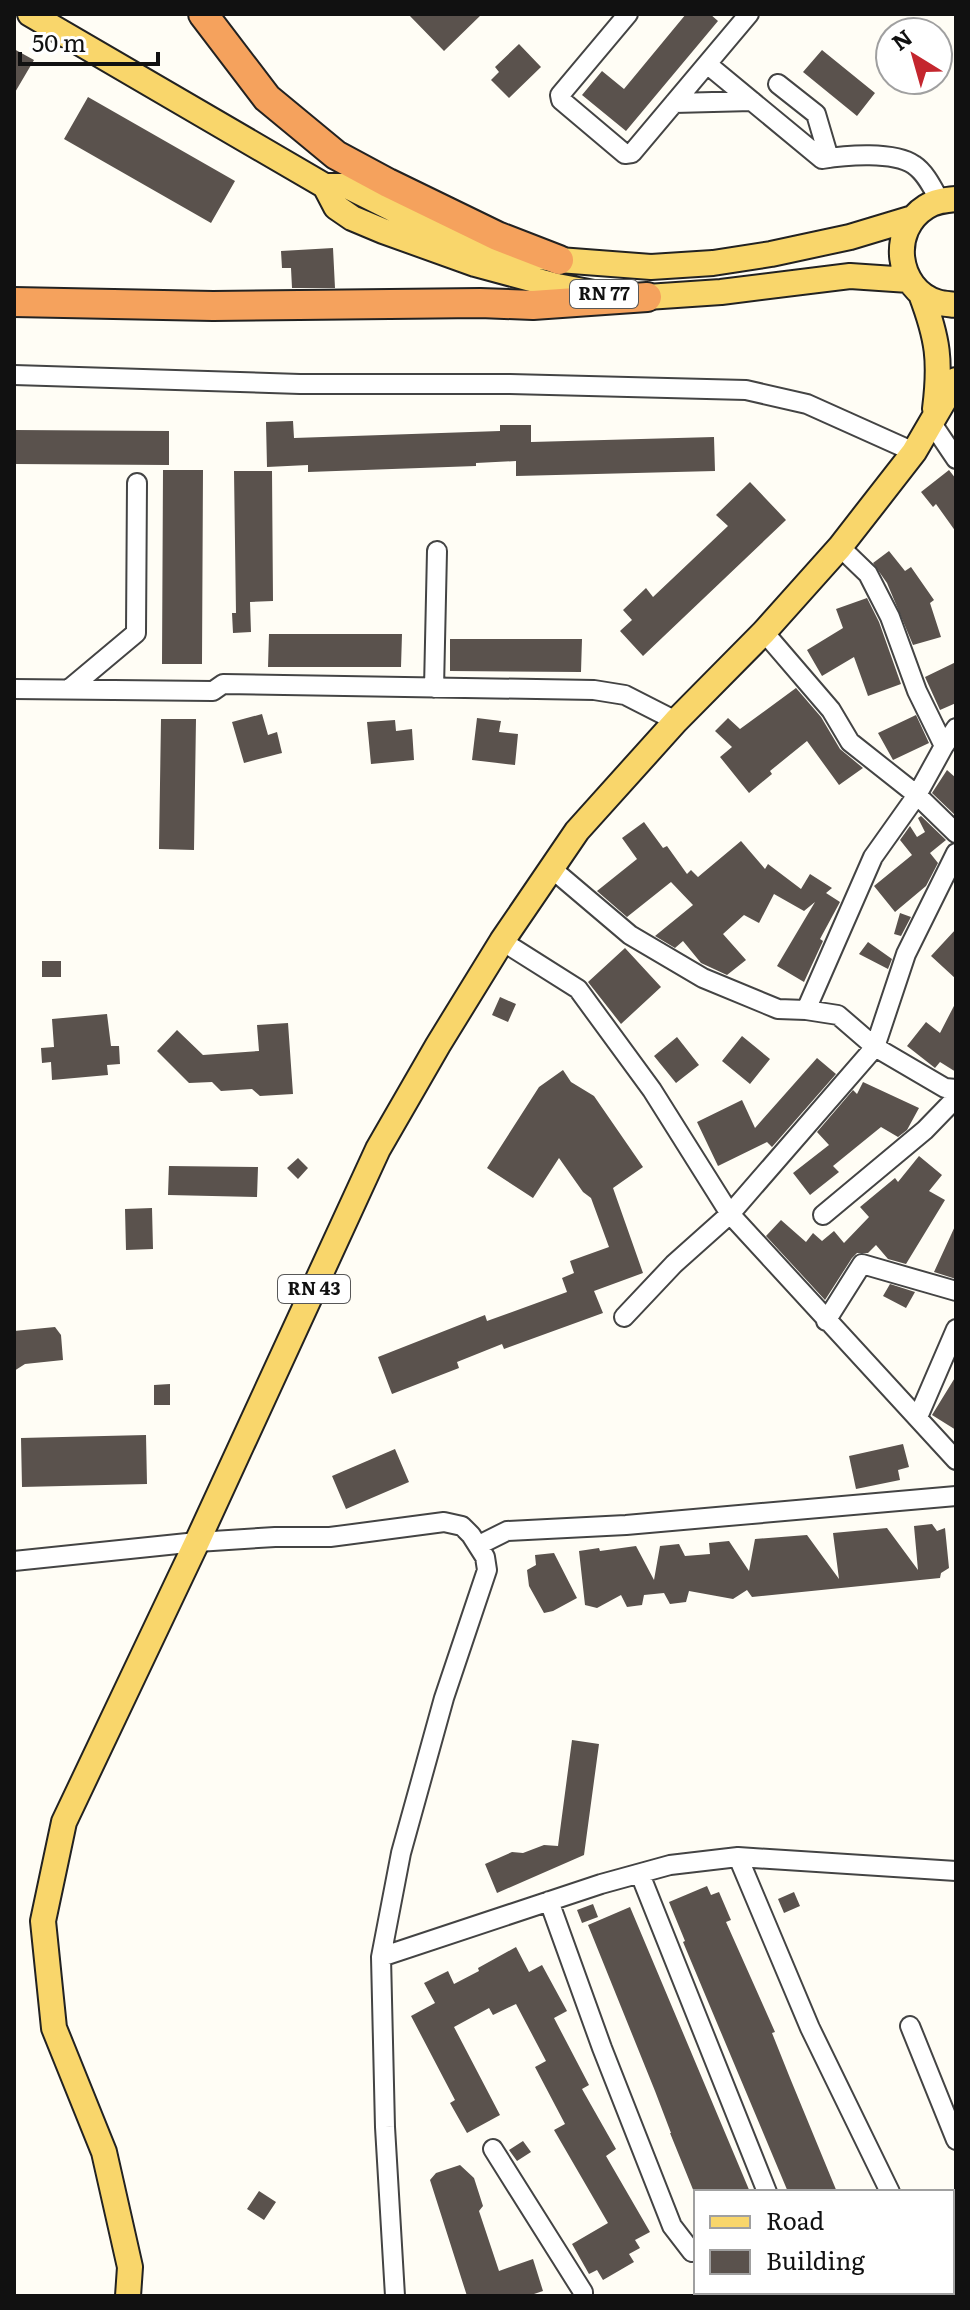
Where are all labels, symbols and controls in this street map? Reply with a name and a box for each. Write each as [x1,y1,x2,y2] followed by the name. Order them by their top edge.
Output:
[20,16,158,66] scale bar
[874,16,954,96] north arrow
[884,20,918,58] text: N
[32,24,86,59] text: 50 m
[570,280,638,308] road number: RN 77
[278,1275,350,1303] road number: RN 43
[694,2190,954,2294] legend
[766,2202,825,2237] text: Road
[766,2242,865,2277] text: Building

